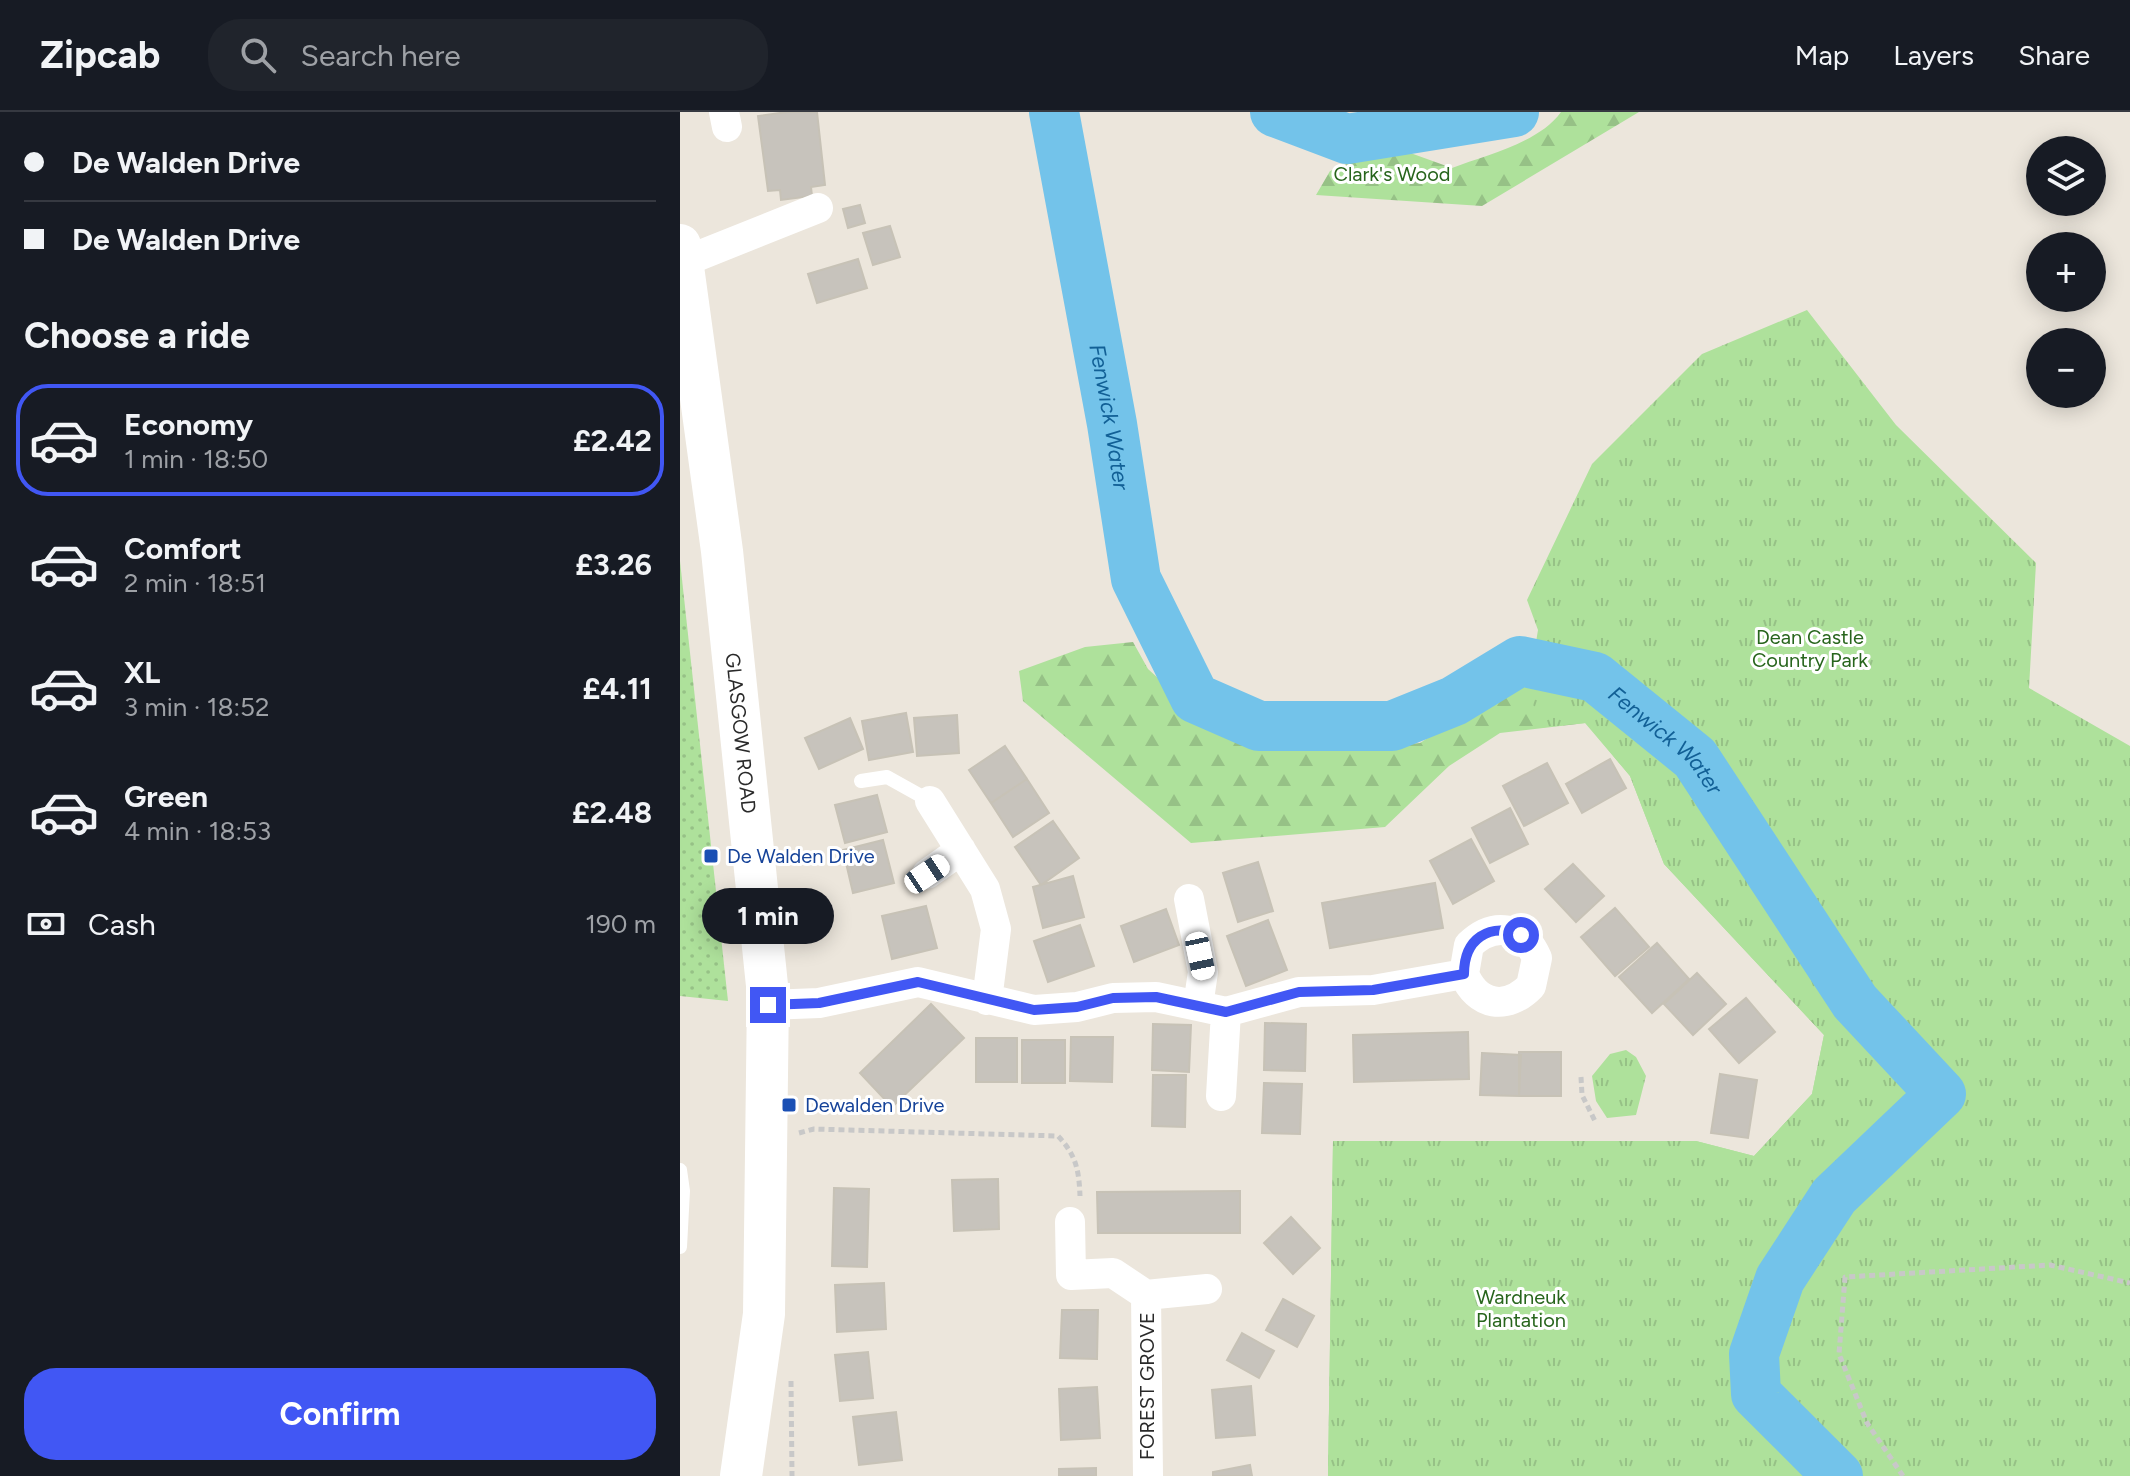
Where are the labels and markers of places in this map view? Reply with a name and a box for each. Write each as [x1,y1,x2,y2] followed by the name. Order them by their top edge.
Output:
[727,844,875,868] place label: De Walden Drive
[702,847,720,865] marker: De Walden Drive
[805,1093,945,1117] place label: Dewalden Drive
[780,1096,798,1114] marker: Dewalden Drive

